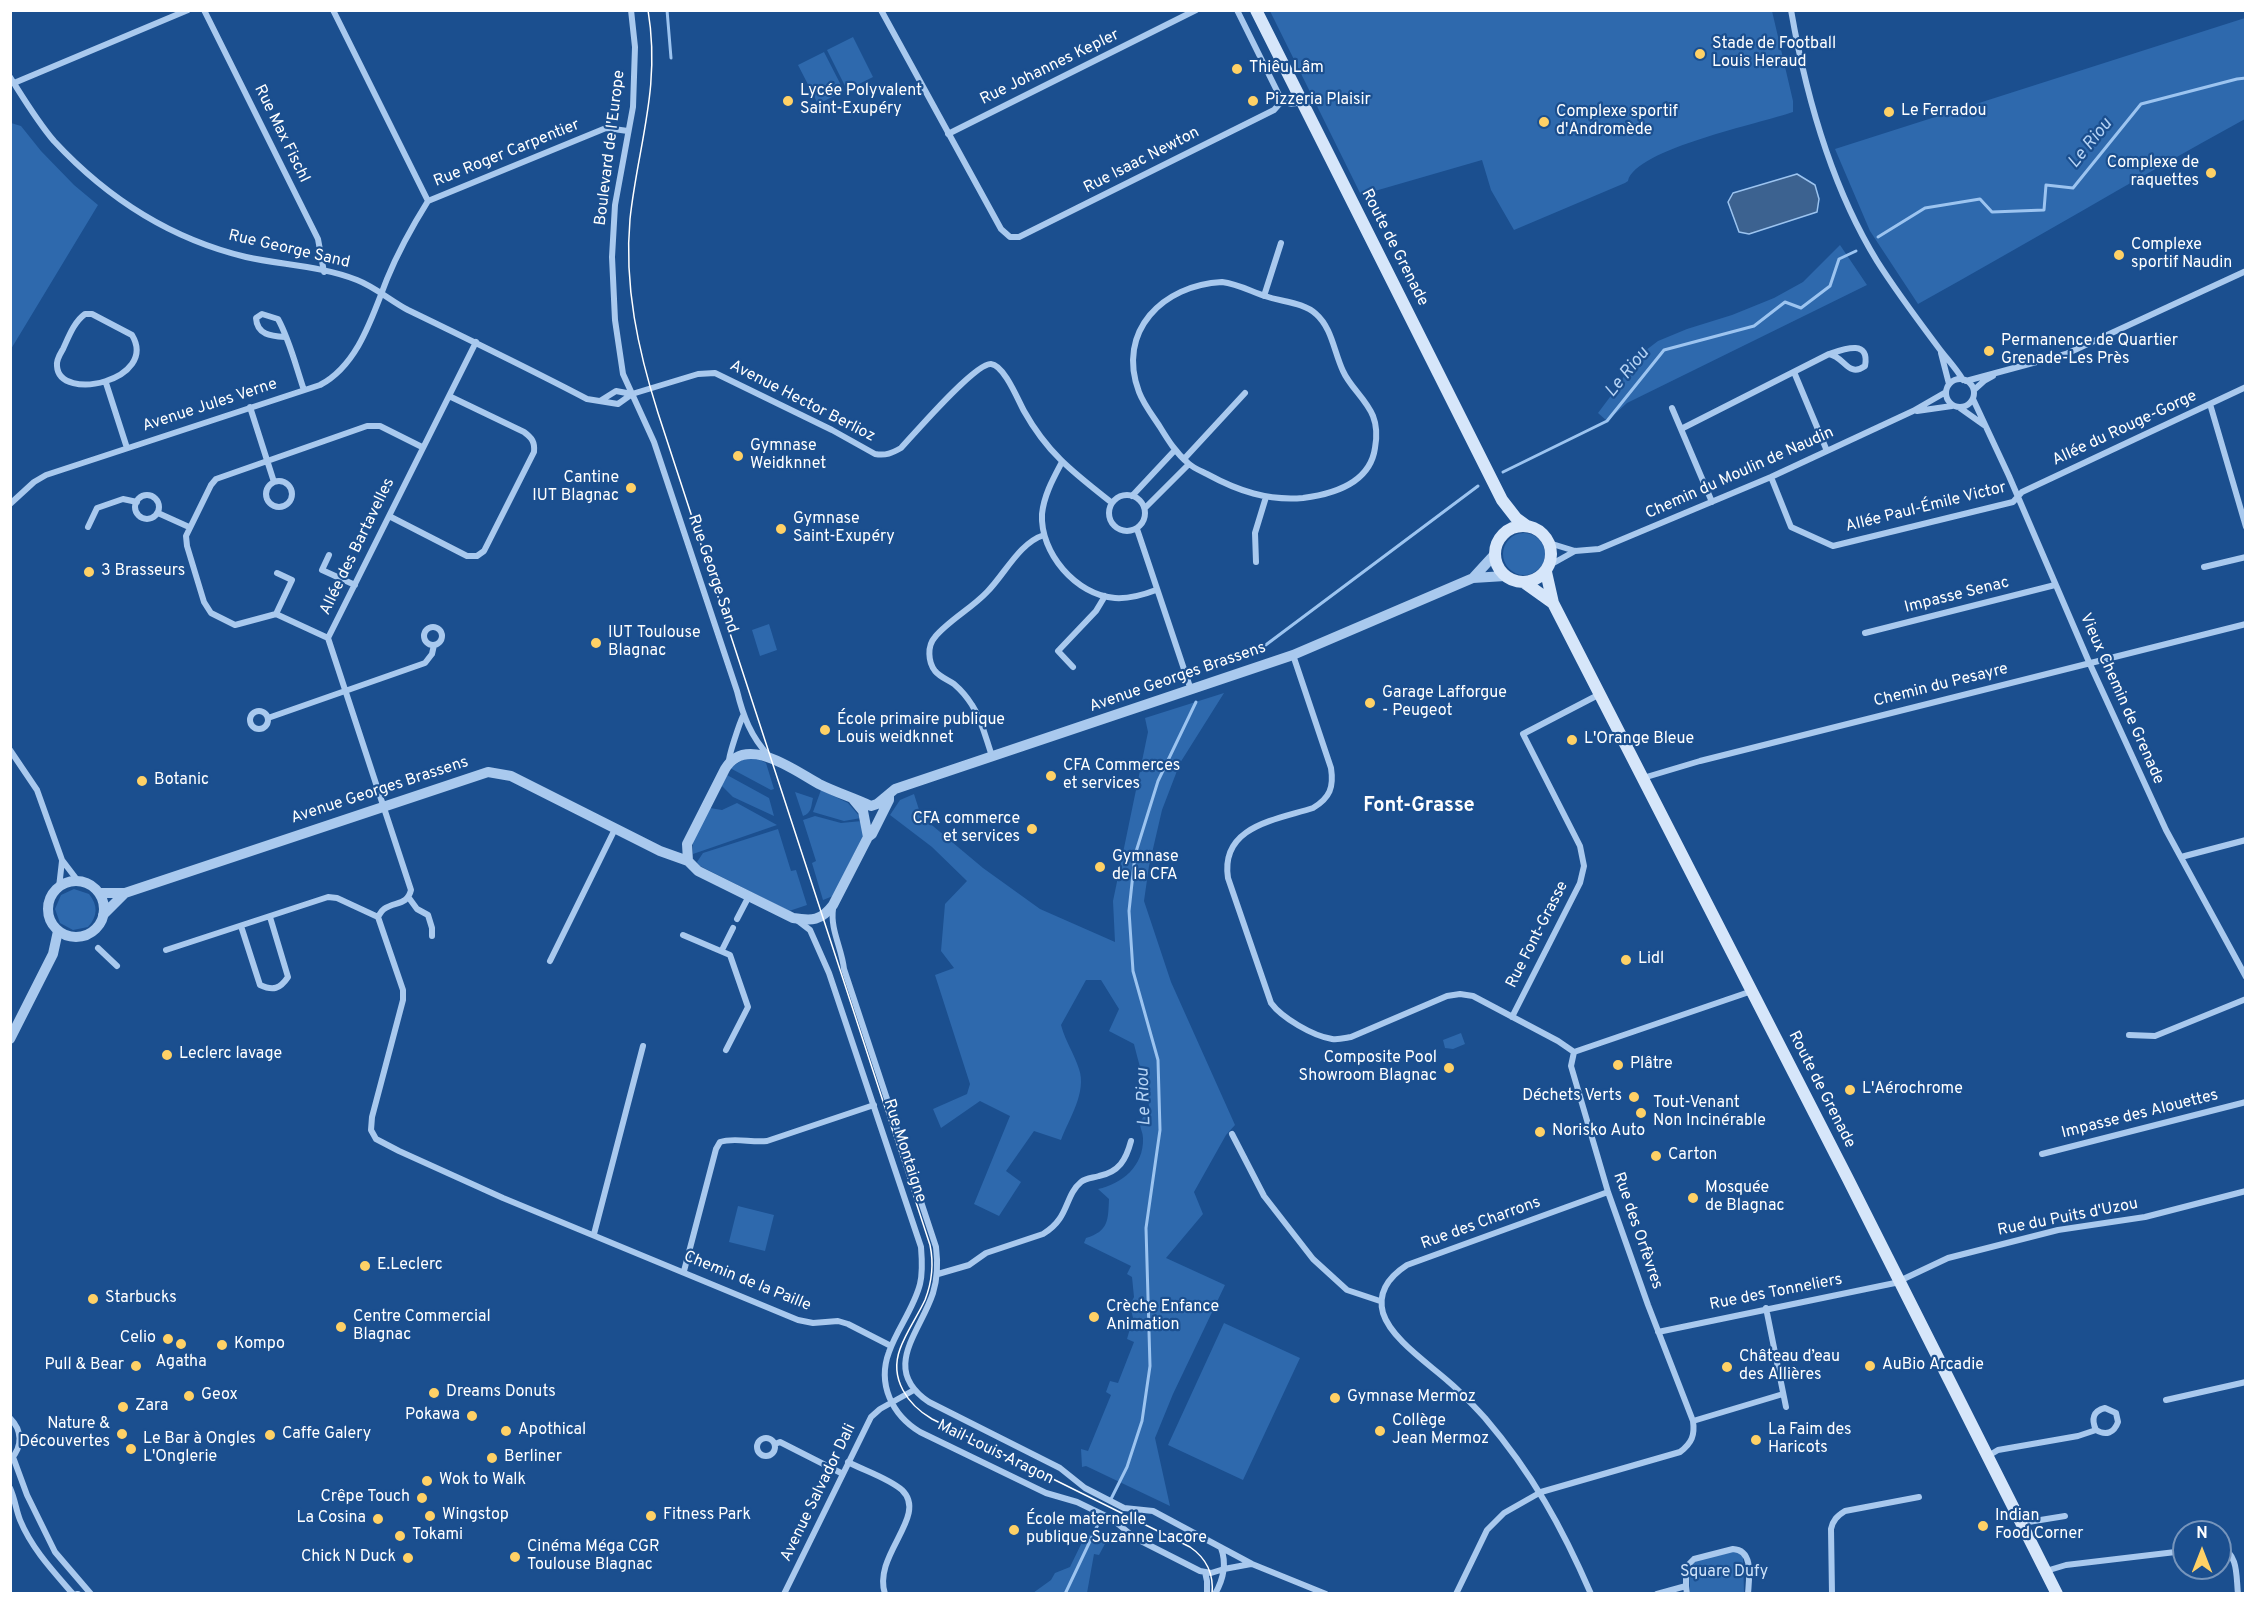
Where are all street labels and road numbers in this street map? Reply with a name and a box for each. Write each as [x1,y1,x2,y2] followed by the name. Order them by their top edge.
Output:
[977,26,1123,110] street label: Rue Johannes Kepler
[592,69,630,227] street label: Boulevard de l'Europe
[249,82,313,186] street label: Rue Max Fischl
[431,116,583,192] street label: Rue Roger Carpentier
[1081,124,1203,198] street label: Rue Isaac Newton
[1356,186,1432,310] street label: Route de Grenade
[226,227,352,273] street label: Rue George Sand
[726,357,878,447] street label: Avenue Hector Berlioz
[140,375,280,437] street label: Avenue Jules Verne
[2050,387,2200,471] street label: Allée du Rouge-Gorge
[1643,424,1837,524] street label: Chemin du Moulin de Naudin
[316,475,400,619] street label: Allée des Bartavelles
[1844,479,2008,537] street label: Allée Paul-Émile Victor
[683,512,741,636] street label: Rue George Sand
[1903,574,2011,618] street label: Impasse Senac
[2075,610,2167,788] street label: Vieux Chemin de Grenade
[1087,639,1269,717] street label: Avenue Georges Brassens
[1872,660,2010,712] street label: Chemin du Pesayre
[289,753,471,829] street label: Avenue Georges Brassens
[1503,878,1573,992] street label: Rue Font-Grasse
[1783,1028,1859,1152] street label: Route de Grenade
[2060,1086,2220,1144] street label: Impasse des Alouettes
[878,1097,930,1205] street label: Rue Montaigne
[1608,1170,1666,1292] street label: Rue des Orfèvres
[1419,1193,1543,1255] street label: Rue des Charrons
[1996,1195,2140,1241] street label: Rue du Puits d'Uzou
[680,1248,814,1316] street label: Chemin de la Paille
[1708,1271,1844,1315] street label: Rue des Tonneliers
[934,1416,1056,1490] street label: Mail Louis Aragon
[777,1421,861,1565] street label: Avenue Salvador Dali

